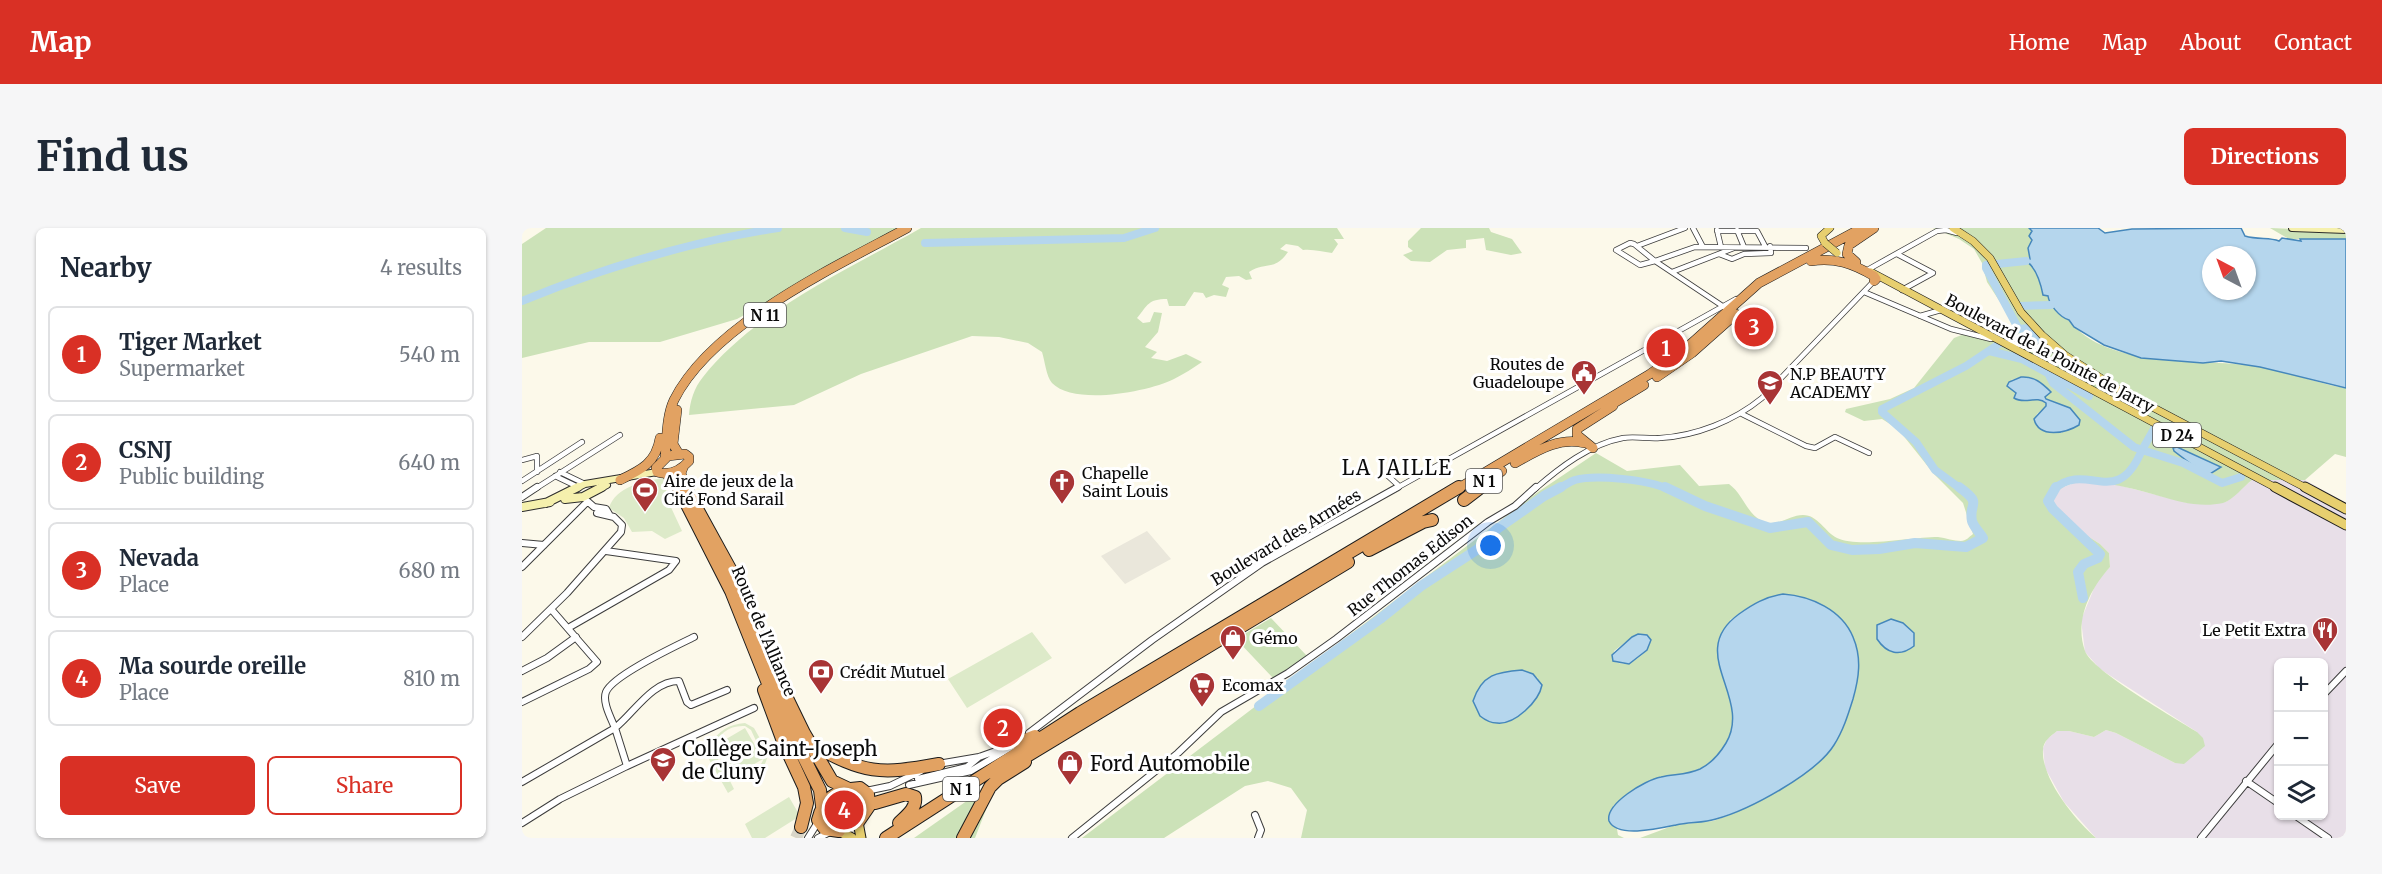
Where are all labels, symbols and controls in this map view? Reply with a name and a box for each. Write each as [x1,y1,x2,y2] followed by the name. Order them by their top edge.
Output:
[30,24,92,60] text: Map
[2009,29,2069,56] text: Home
[2102,29,2147,56] text: Map
[2180,29,2241,56] text: About
[2274,29,2352,56] text: Contact
[2184,128,2346,185] button: Directions
[36,130,189,182] text: Find us
[2202,246,2256,300] north arrow
[60,251,152,284] text: Nearby
[380,255,462,280] text: 4 results
[1942,289,2158,417] street label: Boulevard de la Pointe de Jarry
[744,303,786,327] road number: N 11
[1734,304,1774,350] pin: 3
[1646,326,1686,370] pin: 1
[119,328,262,356] text: Tiger Market
[77,342,86,367] text: 1
[399,342,460,367] text: 540 m
[1473,354,1564,392] place label: Routes de Guadeloupe
[119,356,245,381] text: Supermarket
[1569,358,1599,396] public building icon: Routes de Guadeloupe
[1789,364,1886,402] place label: N.P BEAUTY ACADEMY
[1755,368,1785,406] school or university icon: N.P BEAUTY ACADEMY
[2153,423,2201,447] road number: D 24
[119,436,173,464] text: CSNJ
[76,450,87,475] text: 2
[398,450,460,475] text: 640 m
[1342,455,1452,480] district label: LA JAILLE
[1082,463,1169,501] place label: Chapelle Saint Louis
[119,464,264,489] text: Public building
[1047,467,1077,505] church icon: Chapelle Saint Louis
[1466,469,1502,493] road number: N 1
[663,471,794,509] place label: Aire de jeux de la Cité Fond Sarail
[630,475,660,513] sports icon: Aire de jeux de la Cité Fond Sarail
[1208,484,1365,590] street label: Boulevard des Armées
[1343,510,1477,620] street label: Rue Thomas Edison
[1476,531,1505,560] your location
[119,544,199,572] text: Nevada
[76,558,87,583] text: 3
[399,558,460,583] text: 680 m
[728,563,800,699] street label: Route de l'Alliance
[119,572,169,597] text: Place
[2310,615,2340,653] restaurant icon: Le Petit Extra
[2202,620,2306,640] place label: Le Petit Extra
[1218,623,1248,661] shop icon: Gémo
[1252,628,1298,648] place label: Gémo
[119,652,306,680] text: Ma sourde oreille
[806,657,836,695] bank icon: Crédit Mutuel
[2274,658,2328,820] map controls
[2274,658,2328,712] button: +
[840,662,945,682] place label: Crédit Mutuel
[75,666,88,691] text: 4
[403,666,460,691] text: 810 m
[1187,670,1217,708] supermarket icon: Ecomax
[1222,675,1284,695] place label: Ecomax
[119,680,169,705] text: Place
[984,706,1022,750] pin: 2
[2274,712,2328,766] button: −
[682,736,878,784] place label: Collège Saint-Joseph de Cluny
[648,745,678,783] school or university icon: Collège Saint-Joseph de Cluny
[1055,748,1085,786] shop icon: Ford Automobile
[1090,751,1250,776] place label: Ford Automobile
[60,756,255,815] button: Save
[267,756,462,815] button: Share
[2274,766,2328,820] button: layers
[943,777,979,801] road number: N 1
[824,788,864,832] pin: 4

